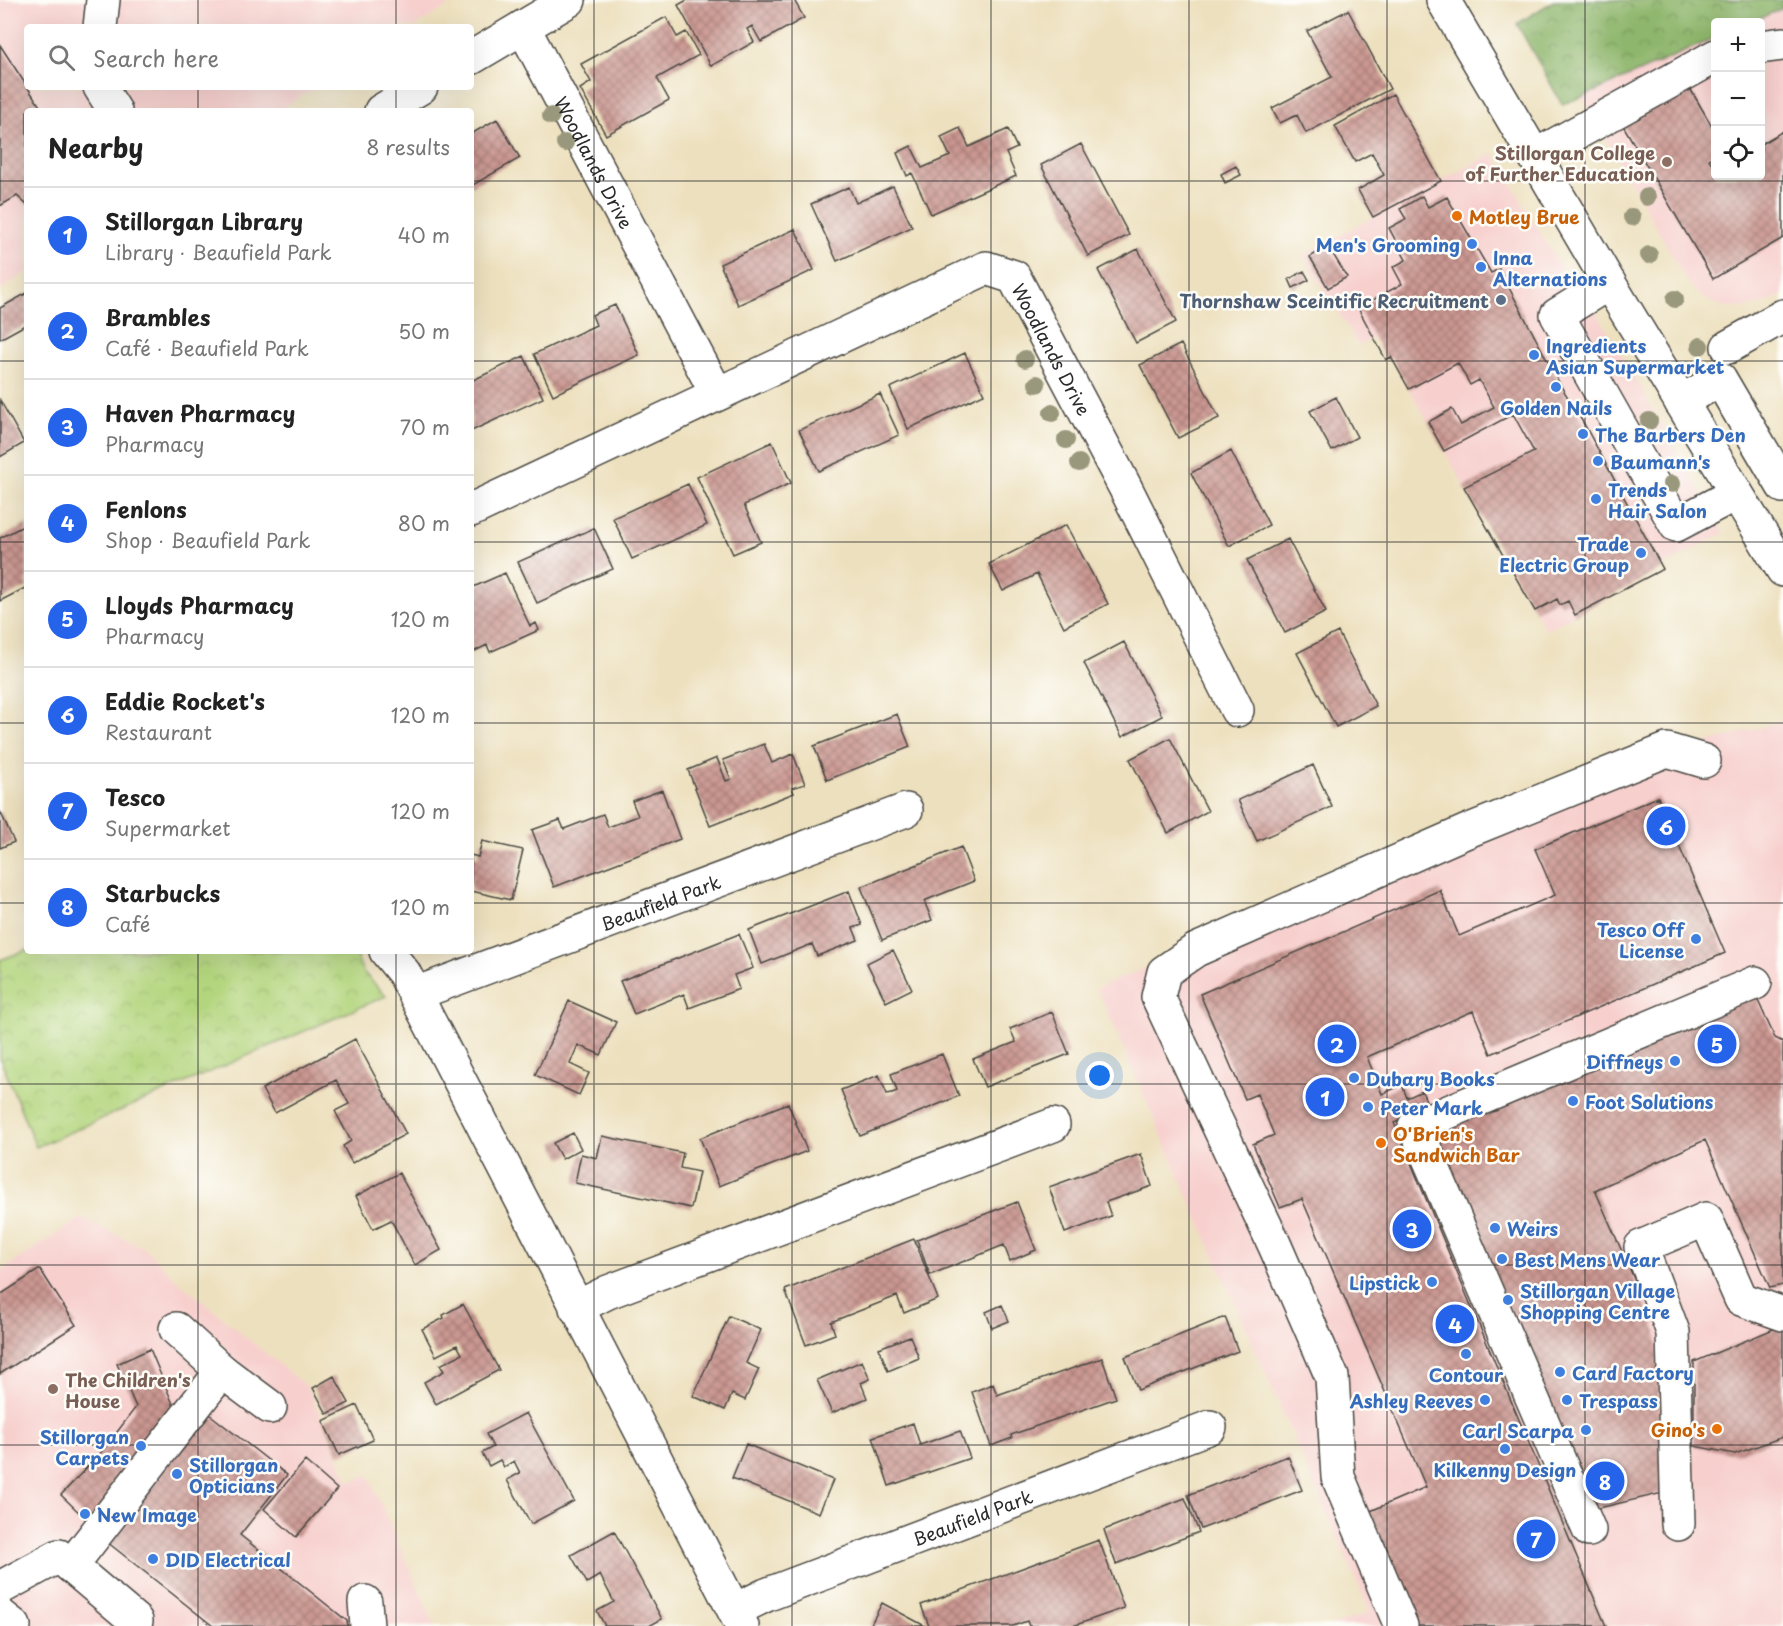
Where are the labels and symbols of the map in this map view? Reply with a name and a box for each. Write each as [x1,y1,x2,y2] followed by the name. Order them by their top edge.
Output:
[548,91,641,233] street label: Woodlands Drive
[1465,139,1655,187] place label: Stillorgan College of Further Education
[1660,155,1674,169] marker: Stillorgan College of Further Education
[1469,203,1579,230] place label: Motley Brue
[1450,209,1464,223] marker: Motley Brue
[1316,231,1460,258] place label: Men's Grooming
[1465,237,1479,251] marker: Men's Grooming
[1493,244,1607,292] place label: Inna Alternations
[1474,260,1488,274] marker: Inna Alternations
[1006,278,1098,420] street label: Woodlands Drive
[1179,287,1489,314] place label: Thornshaw Sceintific Recruitment
[1494,293,1508,307] marker: Thornshaw Sceintific Recruitment
[1545,332,1725,380] place label: Ingredients Asian Supermarket
[1527,348,1541,362] marker: Ingredients Asian Supermarket
[1549,380,1563,394] marker: Golden Nails
[1500,394,1613,421] place label: Golden Nails
[1595,421,1746,448] place label: The Barbers Den
[1576,427,1590,441] marker: The Barbers Den
[1610,448,1711,475] place label: Baumann's
[1591,454,1605,468] marker: Baumann's
[1608,476,1707,524] place label: Trends Hair Salon
[1589,492,1603,506] marker: Trends Hair Salon
[1499,530,1629,578] place label: Trade Electric Group
[1634,546,1648,560] marker: Trade Electric Group
[1646,804,1686,848] pin: 6
[596,867,724,937] street label: Beaufield Park
[1597,916,1685,964] place label: Tesco Off License
[1689,932,1703,946] marker: Tesco Off License
[1318,1022,1356,1066] pin: 2
[1698,1022,1736,1066] pin: 5
[1586,1048,1663,1075] place label: Diffneys
[1668,1054,1682,1068] marker: Diffneys
[1085,1061,1114,1090] your location
[1366,1065,1495,1092] place label: Dubary Books
[1347,1071,1361,1085] marker: Dubary Books
[1306,1074,1344,1120] pin: 1
[1585,1088,1714,1115] place label: Foot Solutions
[1380,1094,1483,1121] place label: Peter Mark
[1566,1094,1580,1108] marker: Foot Solutions
[1361,1100,1375,1114] marker: Peter Mark
[1393,1120,1521,1168] place label: O'Brien's Sandwich Bar
[1374,1136,1388,1150] marker: O'Brien's Sandwich Bar
[1392,1206,1432,1252] pin: 3
[1507,1215,1559,1242] place label: Weirs
[1488,1221,1502,1235] marker: Weirs
[1514,1246,1661,1273] place label: Best Mens Wear
[1495,1252,1509,1266] marker: Best Mens Wear
[1349,1269,1420,1296] place label: Lipstick
[1425,1275,1439,1289] marker: Lipstick
[1520,1277,1675,1325] place label: Stillorgan Village Shopping Centre
[1501,1293,1515,1307] marker: Stillorgan Village Shopping Centre
[1436,1302,1474,1346] pin: 4
[1459,1347,1473,1361] marker: Contour
[1572,1359,1694,1386] place label: Card Factory
[1429,1361,1504,1388] place label: Contour
[1553,1365,1567,1379] marker: Card Factory
[65,1366,191,1414] place label: The Children's House
[46,1382,60,1396] marker: The Children's House
[1349,1387,1473,1414] place label: Ashley Reeves
[1579,1387,1658,1414] place label: Trespass
[1478,1393,1492,1407] marker: Ashley Reeves
[1560,1393,1574,1407] marker: Trespass
[1651,1416,1705,1443] place label: Gino's
[1462,1417,1574,1444] place label: Carl Scarpa
[1710,1422,1724,1436] marker: Gino's
[40,1423,129,1471] place label: Stillorgan Carpets
[1579,1423,1593,1437] marker: Carl Scarpa
[134,1439,148,1453] marker: Stillorgan Carpets
[1498,1442,1512,1456] marker: Kilkenny Design
[189,1451,278,1499] place label: Stillorgan Opticians
[1434,1456,1576,1483] place label: Kilkenny Design
[1586,1458,1624,1504] pin: 8
[170,1467,184,1481] marker: Stillorgan Opticians
[908,1482,1036,1552] street label: Beaufield Park
[97,1501,197,1528] place label: New Image
[78,1507,92,1521] marker: New Image
[1516,1516,1556,1562] pin: 7
[165,1546,291,1573] place label: DID Electrical
[146,1552,160,1566] marker: DID Electrical

